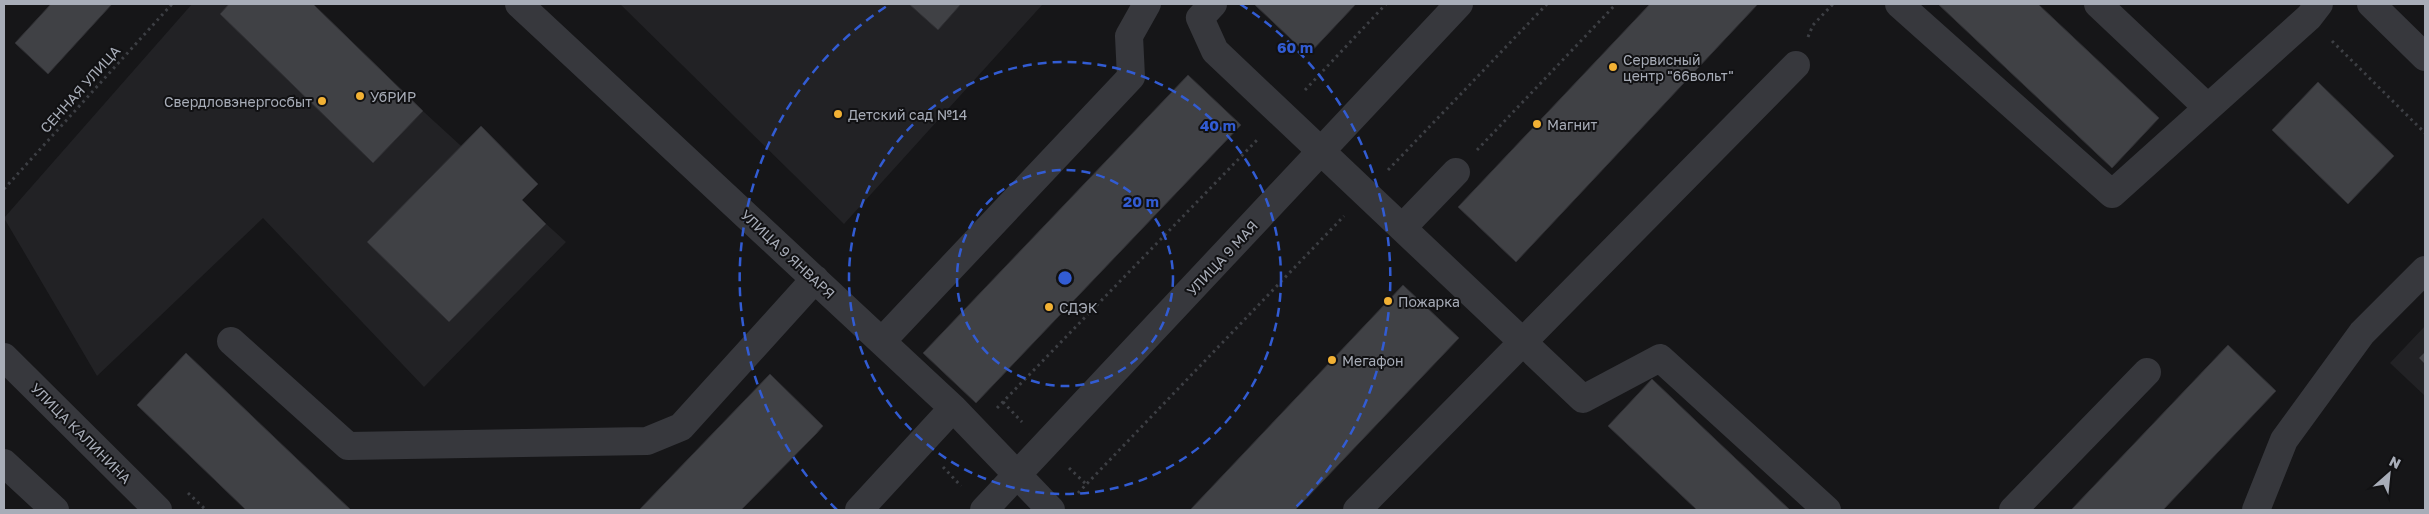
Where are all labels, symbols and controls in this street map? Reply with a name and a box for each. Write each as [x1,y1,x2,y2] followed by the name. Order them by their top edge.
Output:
[1277,38,1313,56] text: 60 m
[36,41,124,136] street label: СЕННАЯ УЛИЦА
[1623,51,1734,84] place label: Сервисный центр "66вольт"
[1607,61,1619,73] marker: Сервисный центр "66вольт"
[370,88,416,105] place label: УбРИР
[354,90,366,102] marker: УбРИР
[164,93,312,110] place label: Свердловэнергосбыт
[316,95,328,107] marker: Свердловэнергосбыт
[848,106,967,123] place label: Детский сад №14
[832,108,844,120] marker: Детский сад №14
[1200,116,1236,134] text: 40 m
[1547,116,1597,133] place label: Магнит
[1531,118,1543,130] marker: Магнит
[1123,192,1159,210] text: 20 m
[737,206,839,302] street label: УЛИЦА 9 ЯНВАРЯ
[1183,217,1261,299] street label: УЛИЦА 9 МАЯ
[1056,269,1074,287] centre of rings
[1398,293,1460,310] place label: Пожарка
[1382,295,1394,307] marker: Пожарка
[1059,299,1098,316] place label: СДЭК
[1043,301,1055,313] marker: СДЭК
[1342,352,1404,369] place label: Мегафон
[1326,354,1338,366] marker: Мегафон
[27,379,135,487] street label: УЛИЦА КАЛИНИНА
[2364,449,2414,499] north arrow
[2387,452,2404,472] text: N

